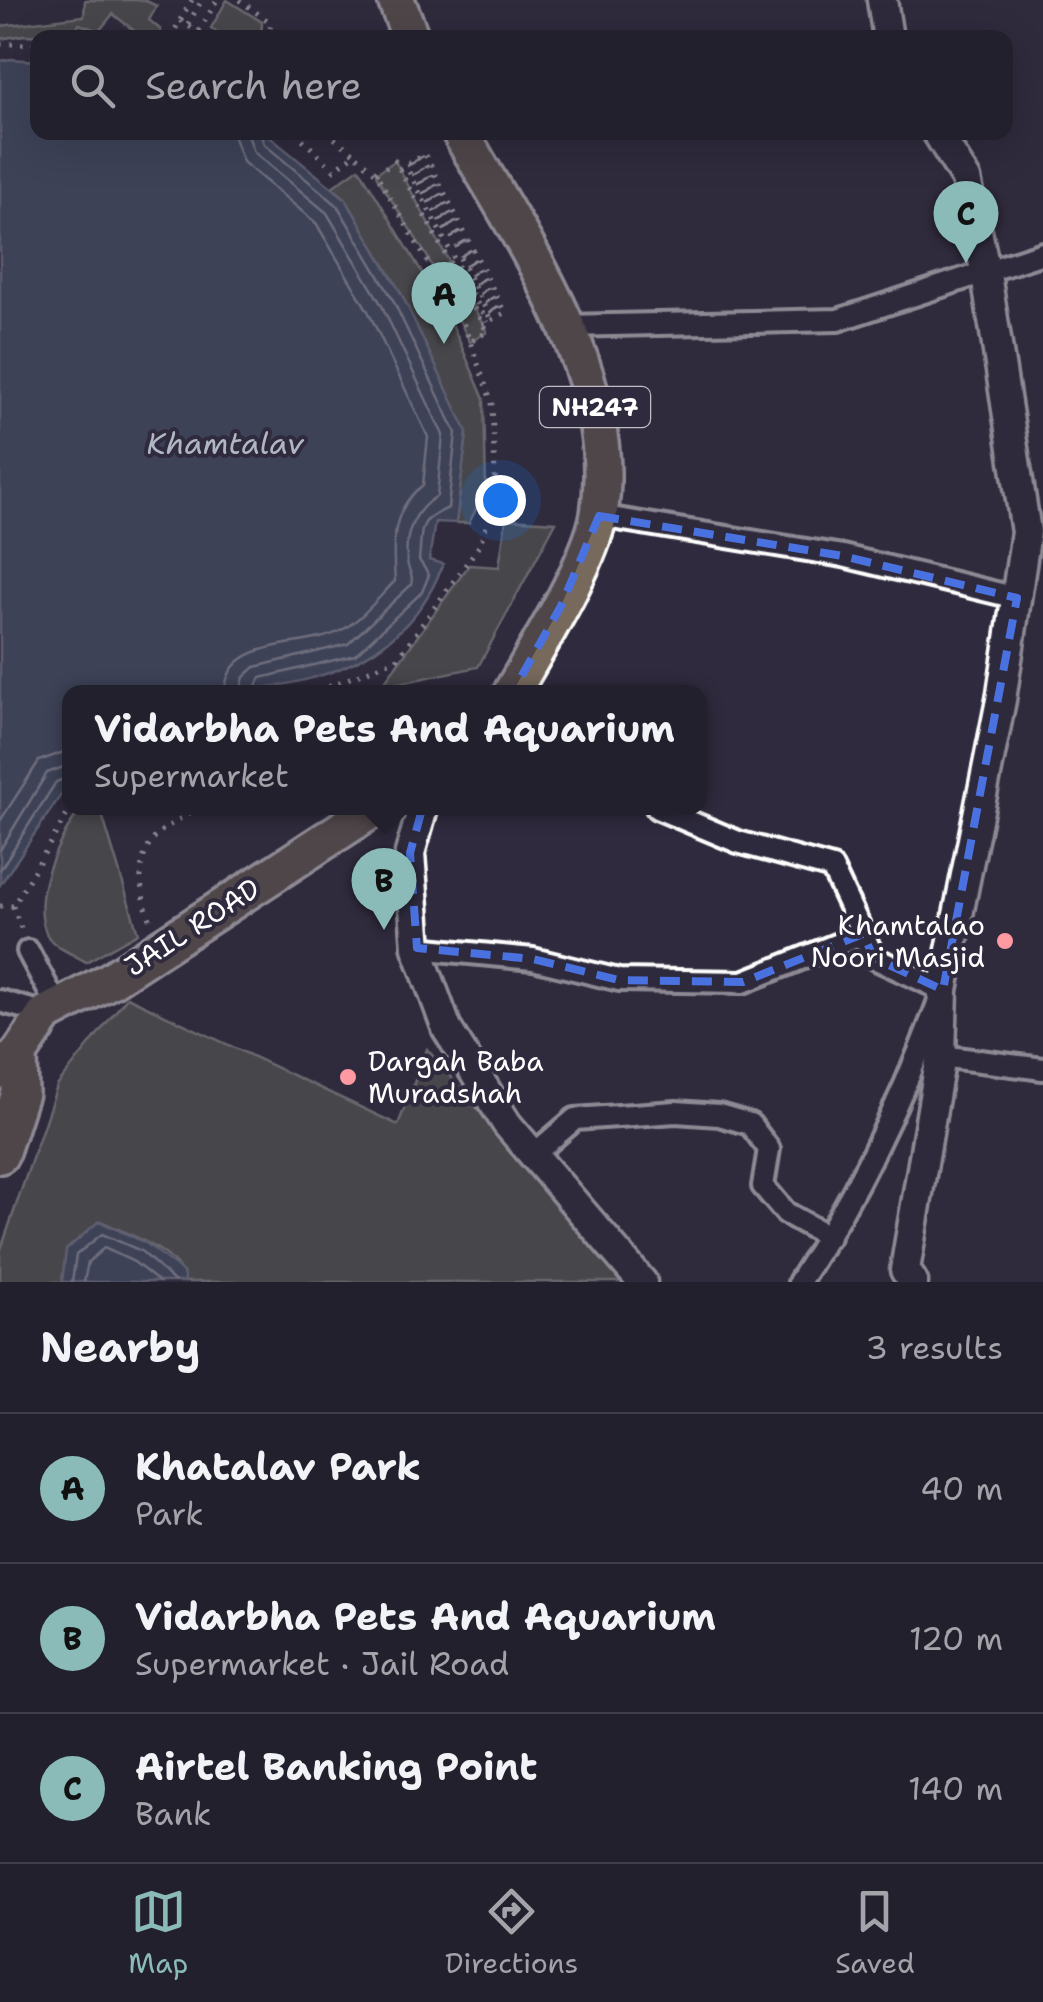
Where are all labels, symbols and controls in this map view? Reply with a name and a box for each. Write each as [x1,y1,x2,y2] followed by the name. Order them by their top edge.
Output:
[30,30,1013,140] search box
[65,58,120,113] icon: search
[145,60,362,111] text: Search here
[934,180,998,263] pin: C
[412,262,476,344] pin: A
[540,387,650,427] road number: NH247
[146,423,305,464] water label: Khamtalav
[475,475,526,526] your location
[62,685,707,815] popup
[94,703,675,754] text: Vidarbha Pets And Aquarium
[94,754,289,797] text: Supermarket
[352,848,416,930] pin: B
[117,869,267,985] street label: JAIL ROAD
[810,906,985,976] place label: Khamtalao Noori Masjid
[994,930,1016,952] marker: Khamtalao Noori Masjid
[368,1042,544,1112] place label: Dargah Baba Muradshah
[337,1066,359,1088] marker: Dargah Baba Muradshah
[40,1319,200,1375] text: Nearby
[866,1326,1003,1369] text: 3 results
[135,1441,421,1492] text: Khatalav Park
[60,1467,85,1510] text: A
[920,1467,1003,1510] text: 40 m
[135,1492,204,1535] text: Park
[135,1591,716,1642] text: Vidarbha Pets And Aquarium
[63,1617,82,1660] text: B
[909,1617,1003,1660] text: 120 m
[135,1642,509,1685] text: Supermarket · Jail Road
[135,1741,537,1792] text: Airtel Banking Point
[63,1767,82,1810] text: C
[908,1767,1003,1810] text: 140 m
[135,1792,211,1835] text: Bank
[128,1884,188,1982] tab: Map
[445,1884,578,1982] tab: Directions
[835,1884,915,1982] tab: Saved

